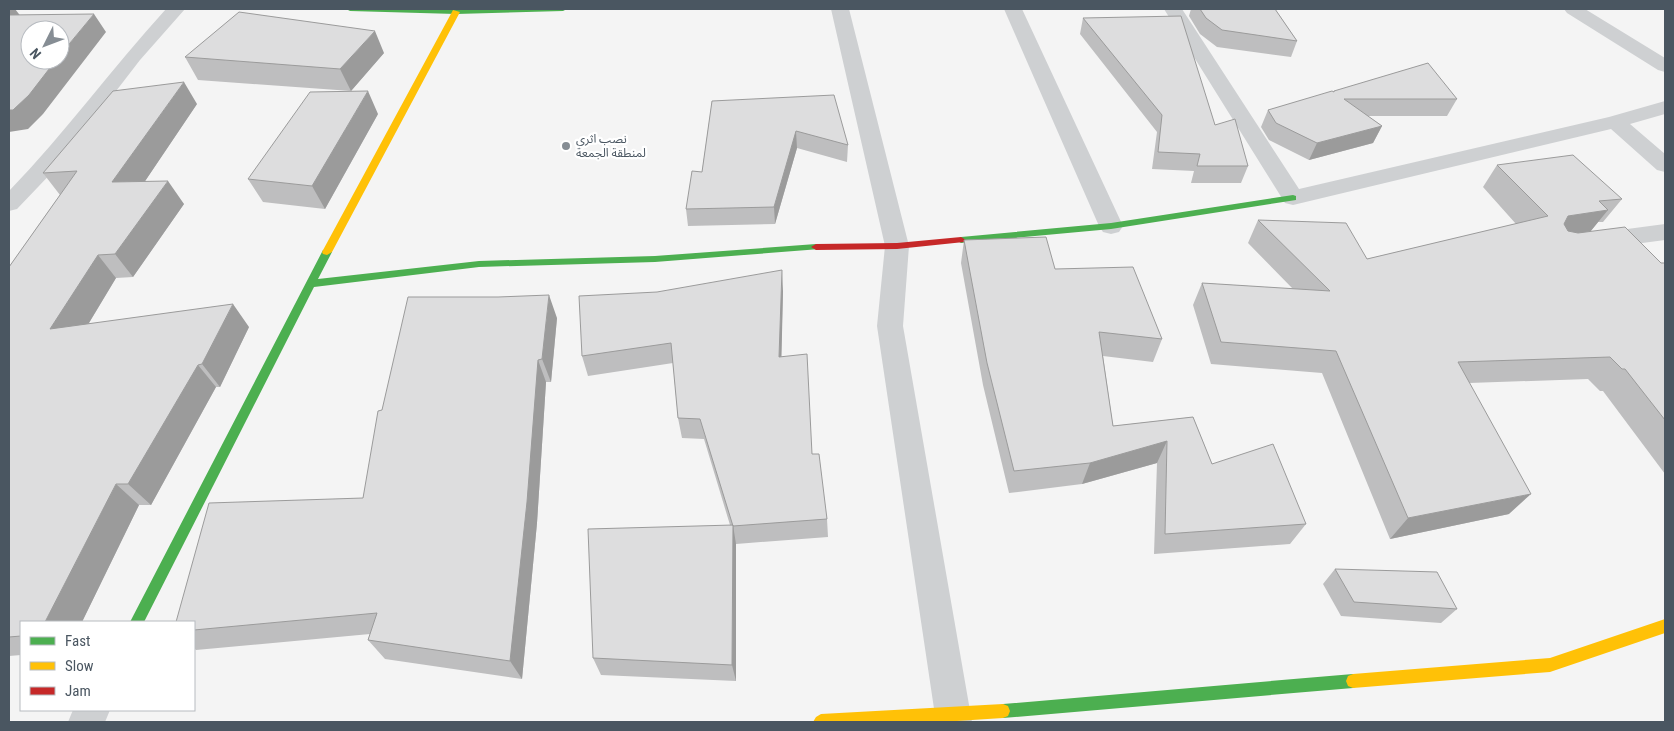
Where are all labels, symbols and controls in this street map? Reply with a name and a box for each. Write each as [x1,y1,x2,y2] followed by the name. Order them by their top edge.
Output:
[20,20,70,70] north arrow
[27,45,44,62] text: N
[576,132,646,160] place label: نصب اثري لمنطقة الجمعة
[560,140,572,152] marker: نصب اثري لمنطقة الجمعة
[20,621,195,711] legend
[65,632,90,650] text: Fast
[65,657,94,675] text: Slow
[65,682,91,700] text: Jam

